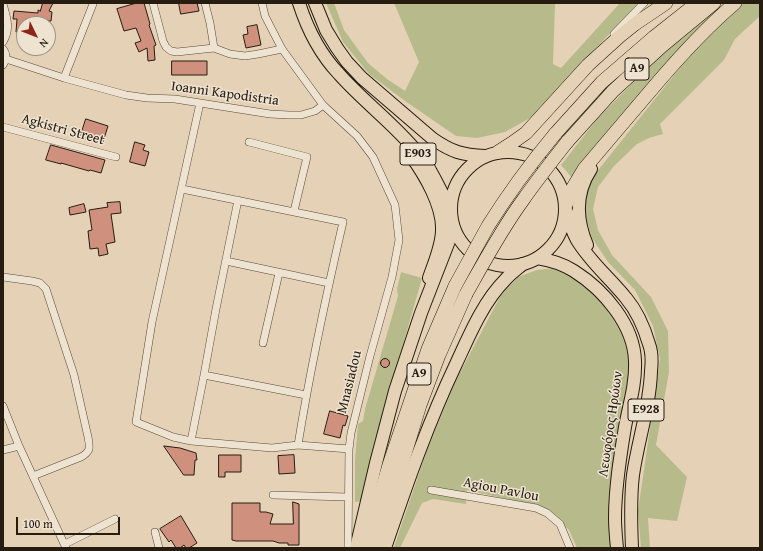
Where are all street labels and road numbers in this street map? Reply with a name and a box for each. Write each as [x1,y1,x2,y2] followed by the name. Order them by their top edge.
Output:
[625,58,649,80] road number: A9
[170,78,280,110] street label: Ioanni Kapodistria
[20,111,106,149] street label: Agkistri Street
[400,143,436,165] road number: E903
[334,349,366,415] street label: Mnasiadou
[407,363,431,385] road number: A9
[595,370,627,478] street label: Λεωφόρος Ηρώων
[628,399,664,421] road number: E928
[462,474,540,506] street label: Agiou Pavlou

